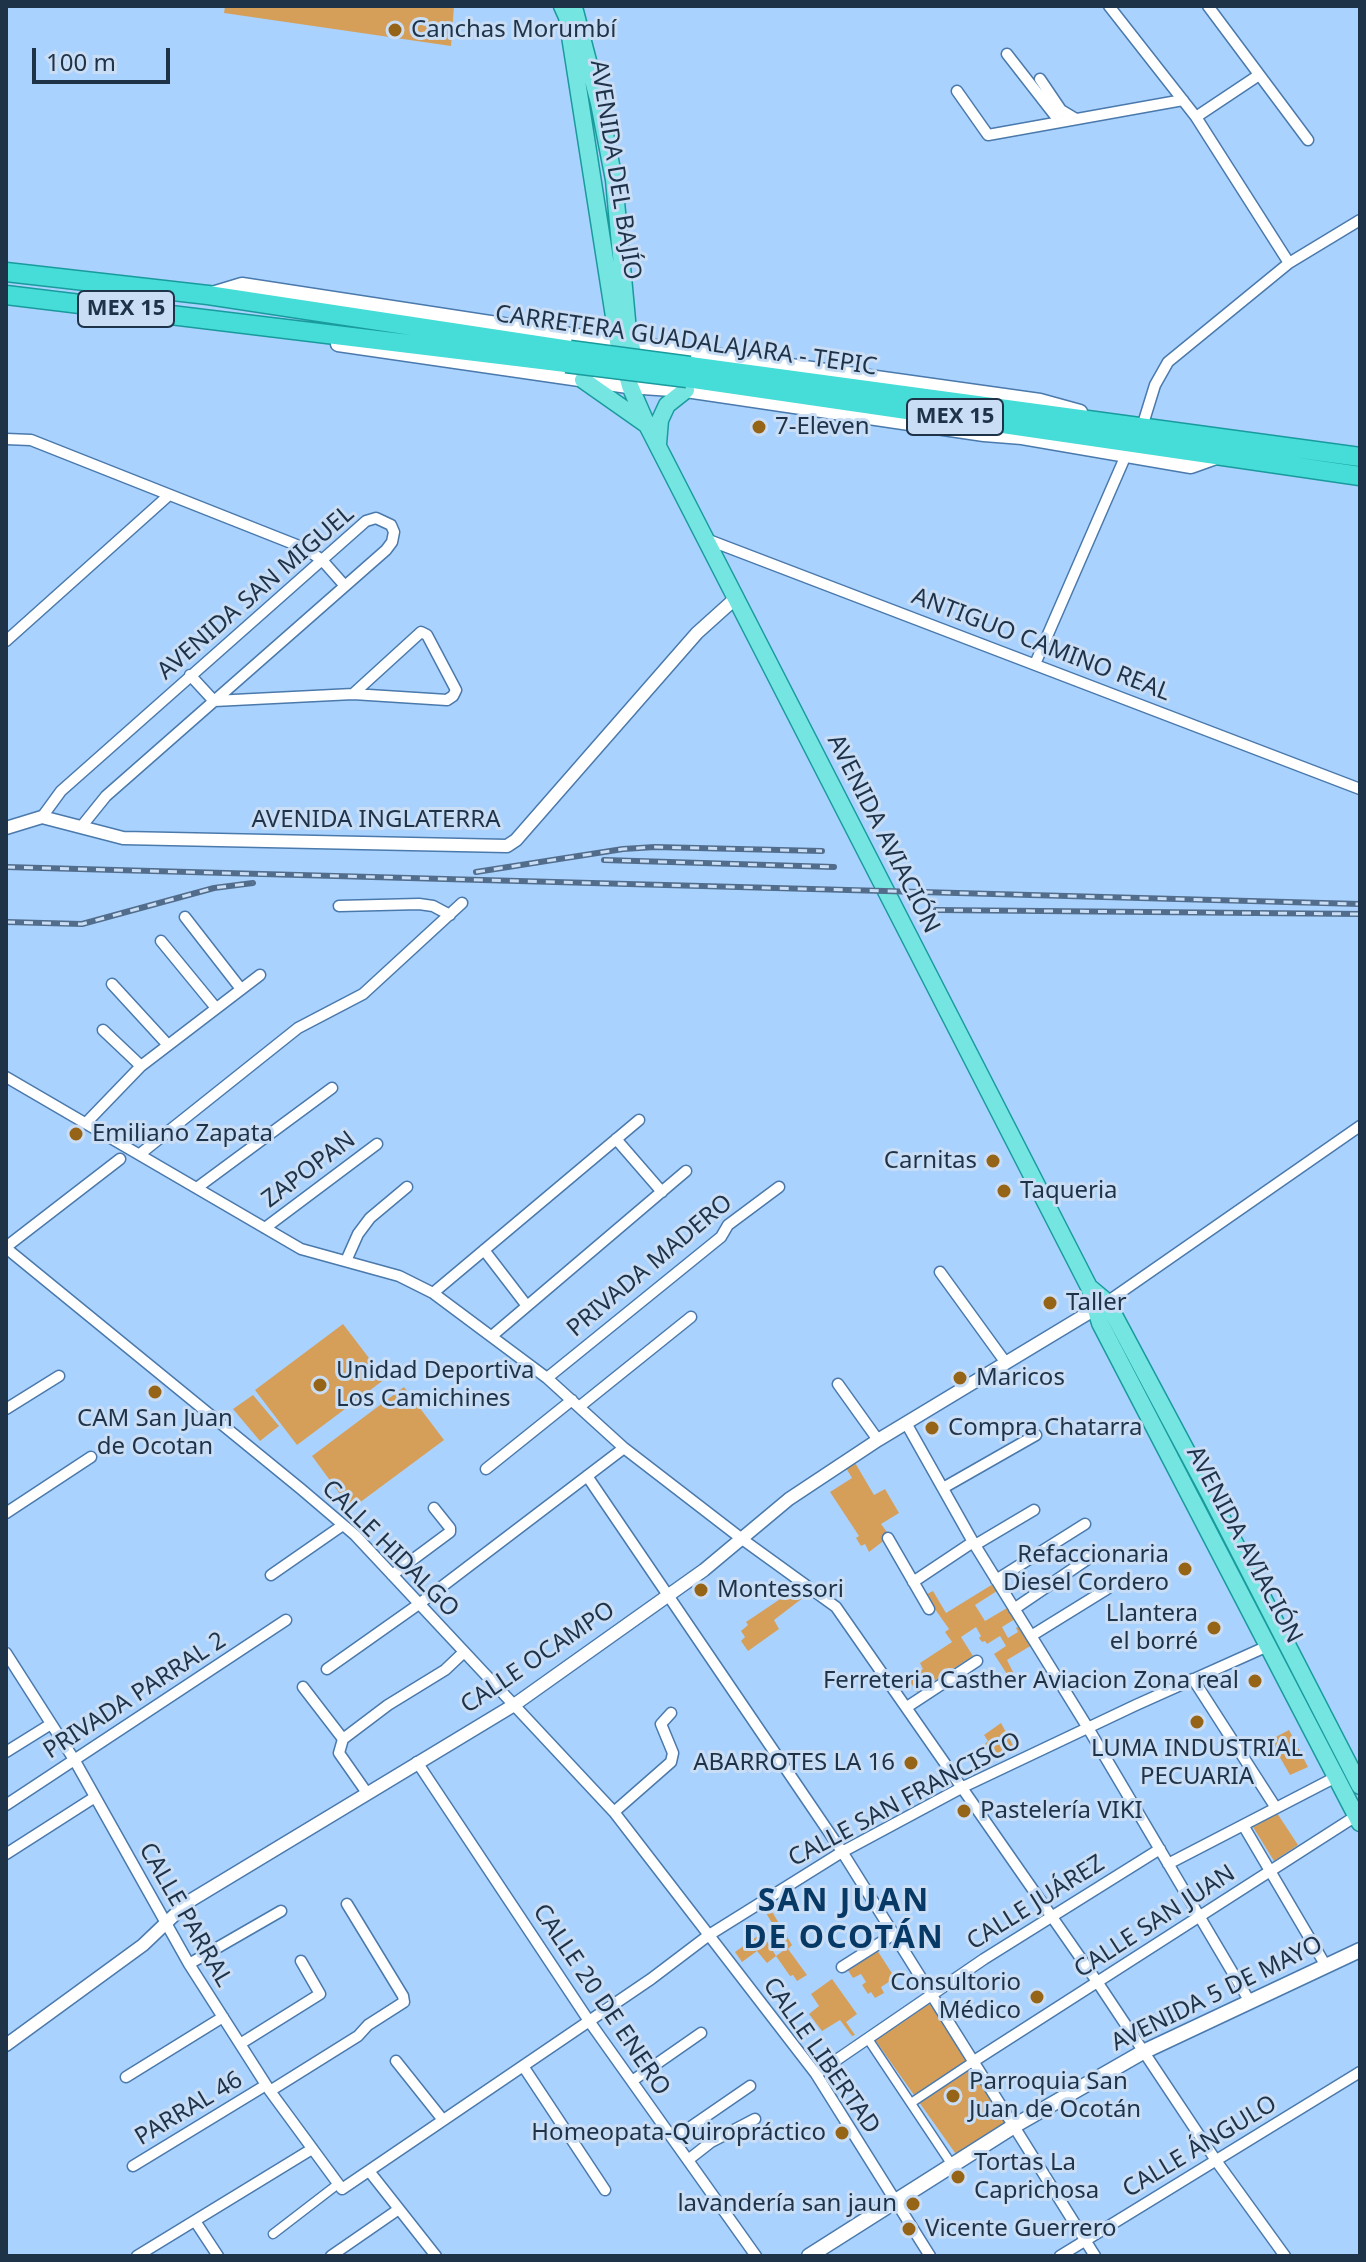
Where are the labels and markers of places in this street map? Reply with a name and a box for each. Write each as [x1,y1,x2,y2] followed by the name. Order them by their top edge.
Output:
[411,16,616,44] place label: Canchas Morumbí
[386,21,404,39] marker: Canchas Morumbí
[775,413,870,441] place label: 7-Eleven
[750,418,768,436] marker: 7-Eleven
[92,1120,273,1148] place label: Emiliano Zapata
[67,1125,85,1143] marker: Emiliano Zapata
[884,1147,977,1175] place label: Carnitas
[984,1152,1002,1170] marker: Carnitas
[1020,1177,1118,1205] place label: Taqueria
[995,1182,1013,1200] marker: Taqueria
[1066,1289,1127,1317] place label: Taller
[1041,1294,1059,1312] marker: Taller
[336,1357,535,1413] place label: Unidad Deportiva Los Camichines
[976,1364,1065,1392] place label: Maricos
[951,1369,969,1387] marker: Maricos
[311,1376,329,1394] marker: Unidad Deportiva Los Camichines
[146,1383,164,1401] marker: CAM San Juan de Ocotan
[77,1405,233,1461] place label: CAM San Juan de Ocotan
[948,1414,1142,1442] place label: Compra Chatarra
[923,1419,941,1437] marker: Compra Chatarra
[1003,1541,1169,1597] place label: Refaccionaria Diesel Cordero
[1176,1560,1194,1578] marker: Refaccionaria Diesel Cordero
[717,1576,844,1604] place label: Montessori
[692,1581,710,1599] marker: Montessori
[1106,1600,1198,1656] place label: Llantera el borré
[1205,1619,1223,1637] marker: Llantera el borré
[823,1667,1239,1695] place label: Ferreteria Casther Aviacion Zona real
[1246,1672,1264,1690] marker: Ferreteria Casther Aviacion Zona real
[1188,1713,1206,1731] marker: LUMA INDUSTRIAL PECUARIA
[1091,1735,1303,1791] place label: LUMA INDUSTRIAL PECUARIA
[693,1749,895,1777] place label: ABARROTES LA 16
[902,1754,920,1772] marker: ABARROTES LA 16
[980,1797,1143,1825] place label: Pastelería VIKI
[955,1802,973,1820] marker: Pastelería VIKI
[890,1969,1021,2025] place label: Consultorio Médico
[1028,1988,1046,2006] marker: Consultorio Médico
[969,2068,1141,2124] place label: Parroquia San Juan de Ocotán
[944,2087,962,2105] marker: Parroquia San Juan de Ocotán
[531,2119,826,2147] place label: Homeopata-Quiropráctico
[833,2124,851,2142] marker: Homeopata-Quiropráctico
[974,2149,1099,2205] place label: Tortas La Caprichosa
[949,2168,967,2186] marker: Tortas La Caprichosa
[677,2190,897,2218] place label: lavandería san jaun
[904,2195,922,2213] marker: lavandería san jaun
[925,2215,1117,2243] place label: Vicente Guerrero
[900,2220,918,2238] marker: Vicente Guerrero

